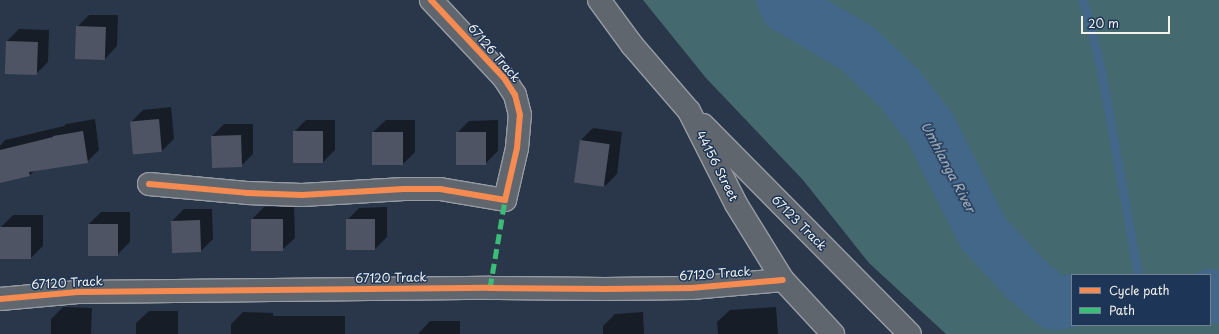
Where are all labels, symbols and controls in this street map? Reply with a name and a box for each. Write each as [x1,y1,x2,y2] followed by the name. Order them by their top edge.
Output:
[1083,8,1172,34] scale bar
[1088,14,1119,32] text: 20 m
[465,21,523,85] street label: 67126 Track
[917,119,979,215] water label: Umhlanga River
[693,128,741,204] street label: 44156 Street
[768,192,830,254] street label: 67123 Track
[678,264,752,284] street label: 67120 Track
[354,270,428,286] street label: 67120 Track
[30,274,104,292] street label: 67120 Track
[1071,274,1211,326] legend
[1109,281,1170,299] text: Cycle path
[1109,301,1135,319] text: Path

